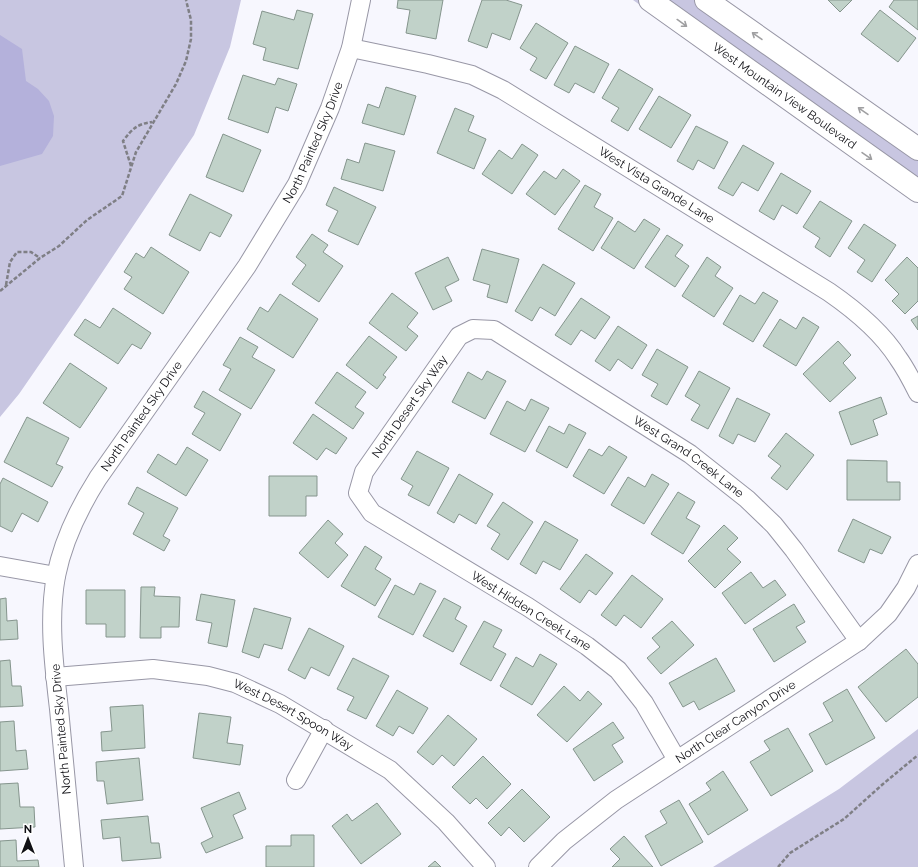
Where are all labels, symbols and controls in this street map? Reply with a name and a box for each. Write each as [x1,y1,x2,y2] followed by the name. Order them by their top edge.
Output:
[676,19,687,27] one-way arrow
[751,32,762,40] one-way arrow
[710,40,859,152] street label: West Mountain View Boulevard
[280,80,346,206] street label: North Painted Sky Drive
[858,107,869,115] one-way arrow
[596,144,717,226] street label: West Vista Grande Lane
[861,152,872,160] one-way arrow
[369,352,451,460] street label: North Desert Sky Way
[98,358,185,474] street label: North Painted Sky Drive
[631,413,746,501] street label: West Grand Creek Lane
[469,568,593,654] street label: West Hidden Creek Lane
[48,663,74,795] street label: North Painted Sky Drive
[231,676,356,754] street label: West Desert Spoon Way
[673,677,798,766] street label: North Clear Canyon Drive
[8,819,48,859] north arrow
[24,823,32,836] text: N

